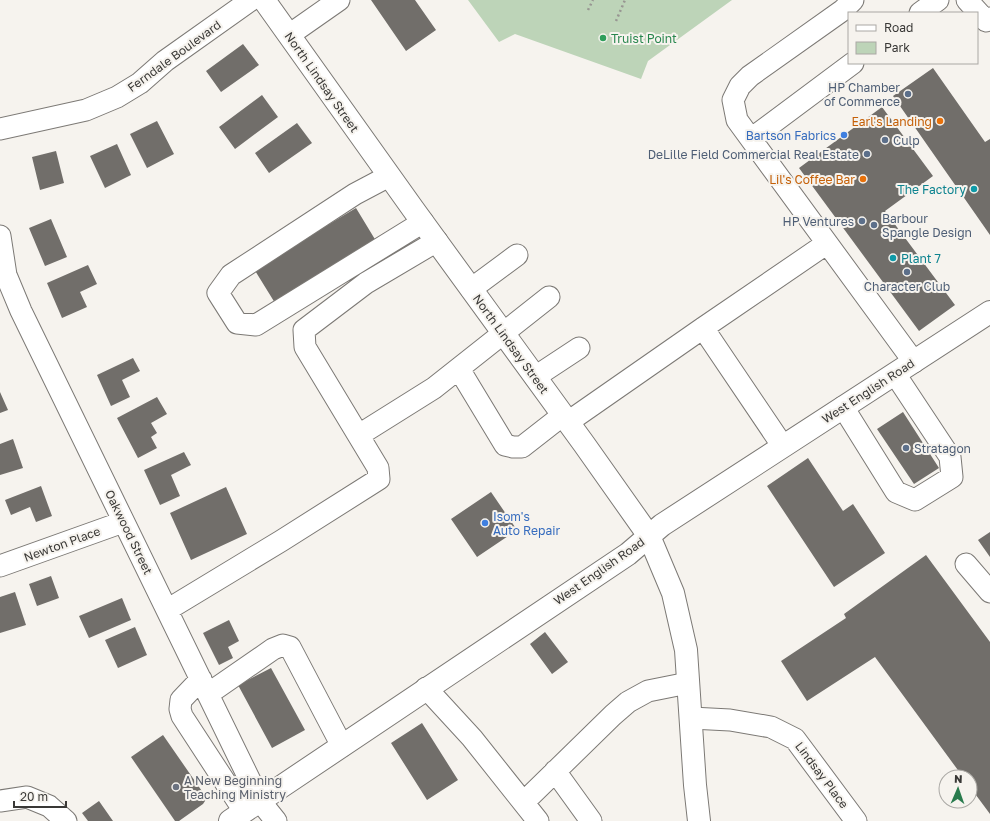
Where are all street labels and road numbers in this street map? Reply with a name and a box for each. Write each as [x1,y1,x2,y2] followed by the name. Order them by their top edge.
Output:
[124,17,224,95] street label: Ferndale Boulevard
[282,29,362,135] street label: North Lindsay Street
[470,291,552,397] street label: North Lindsay Street
[819,355,917,427] street label: West English Road
[102,487,156,577] street label: Oakwood Street
[22,523,102,565] street label: Newton Place
[551,534,647,608] street label: West English Road
[792,739,852,811] street label: Lindsay Place

